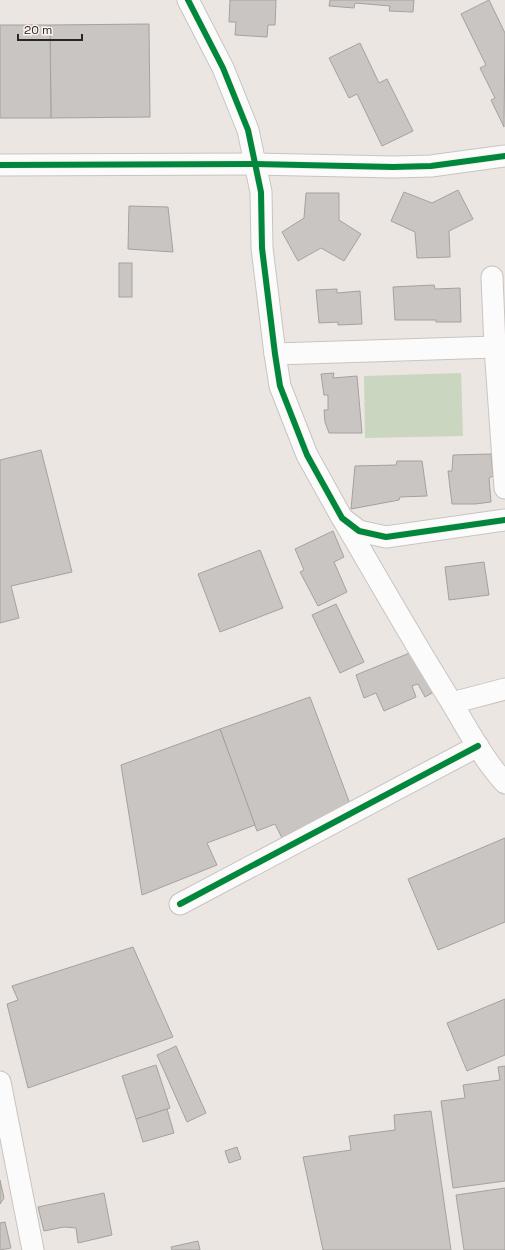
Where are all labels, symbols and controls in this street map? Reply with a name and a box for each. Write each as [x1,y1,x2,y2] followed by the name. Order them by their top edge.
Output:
[18,16,82,42] scale bar
[24,22,52,38] text: 20 m

